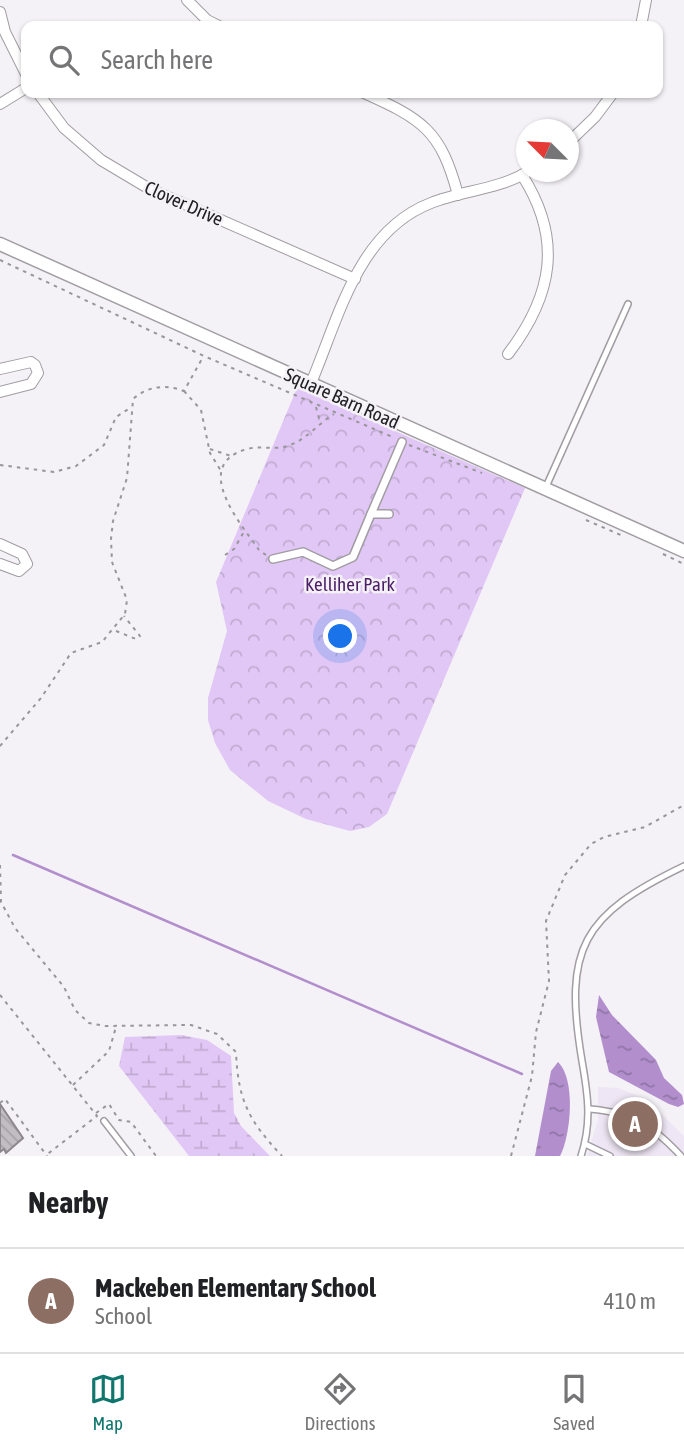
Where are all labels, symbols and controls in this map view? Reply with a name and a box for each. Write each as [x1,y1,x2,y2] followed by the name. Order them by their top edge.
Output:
[21,21,663,98] search box
[45,41,83,79] icon: search
[101,45,213,75] text: Search here
[516,119,579,182] north arrow
[141,176,227,230] street label: Clover Drive
[281,363,403,433] street label: Square Barn Road
[305,573,396,595] park label: Kelliher Park
[323,619,357,653] your location
[612,1098,658,1150] pin: A
[28,1185,108,1219] text: Nearby
[95,1273,376,1303] text: Mackeben Elementary School
[45,1288,57,1314] text: A
[604,1288,656,1314] text: 410 m
[95,1303,152,1329] text: School
[89,1370,127,1434] tab: Map
[305,1370,375,1434] tab: Directions
[553,1370,595,1434] tab: Saved

